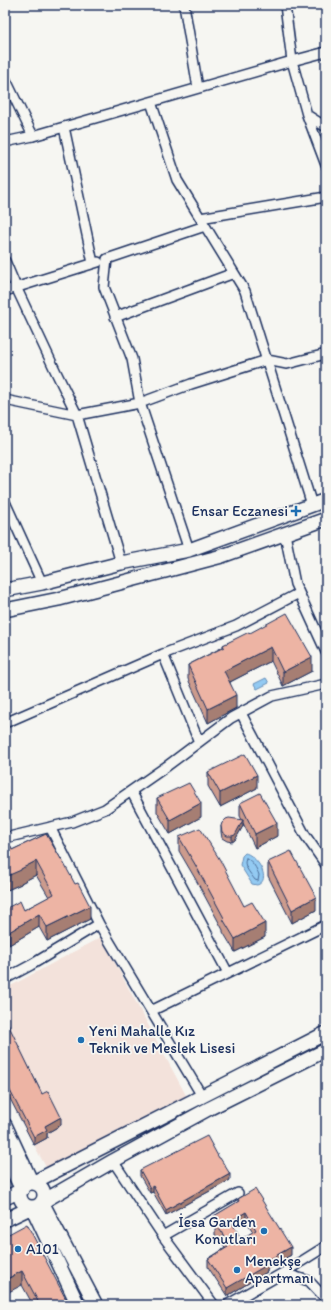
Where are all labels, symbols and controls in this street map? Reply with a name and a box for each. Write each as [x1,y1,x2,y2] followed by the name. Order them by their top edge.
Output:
[192,502,288,520] place label: Ensar Eczanesi
[291,506,301,516] marker: Ensar Eczanesi
[89,1022,235,1057] place label: Yeni Mahalle Kız Teknik ve Meslek Lisesi
[76,1035,86,1045] marker: Yeni Mahalle Kız Teknik ve Meslek Lisesi
[178,1213,257,1248] place label: İesa Garden Konutları
[259,1226,269,1236] marker: İesa Garden Konutları
[26,1240,59,1258] place label: A101
[13,1244,23,1254] marker: A101
[245,1252,313,1287] place label: Menekşe Apartmanı
[232,1265,242,1275] marker: Menekşe Apartmanı

